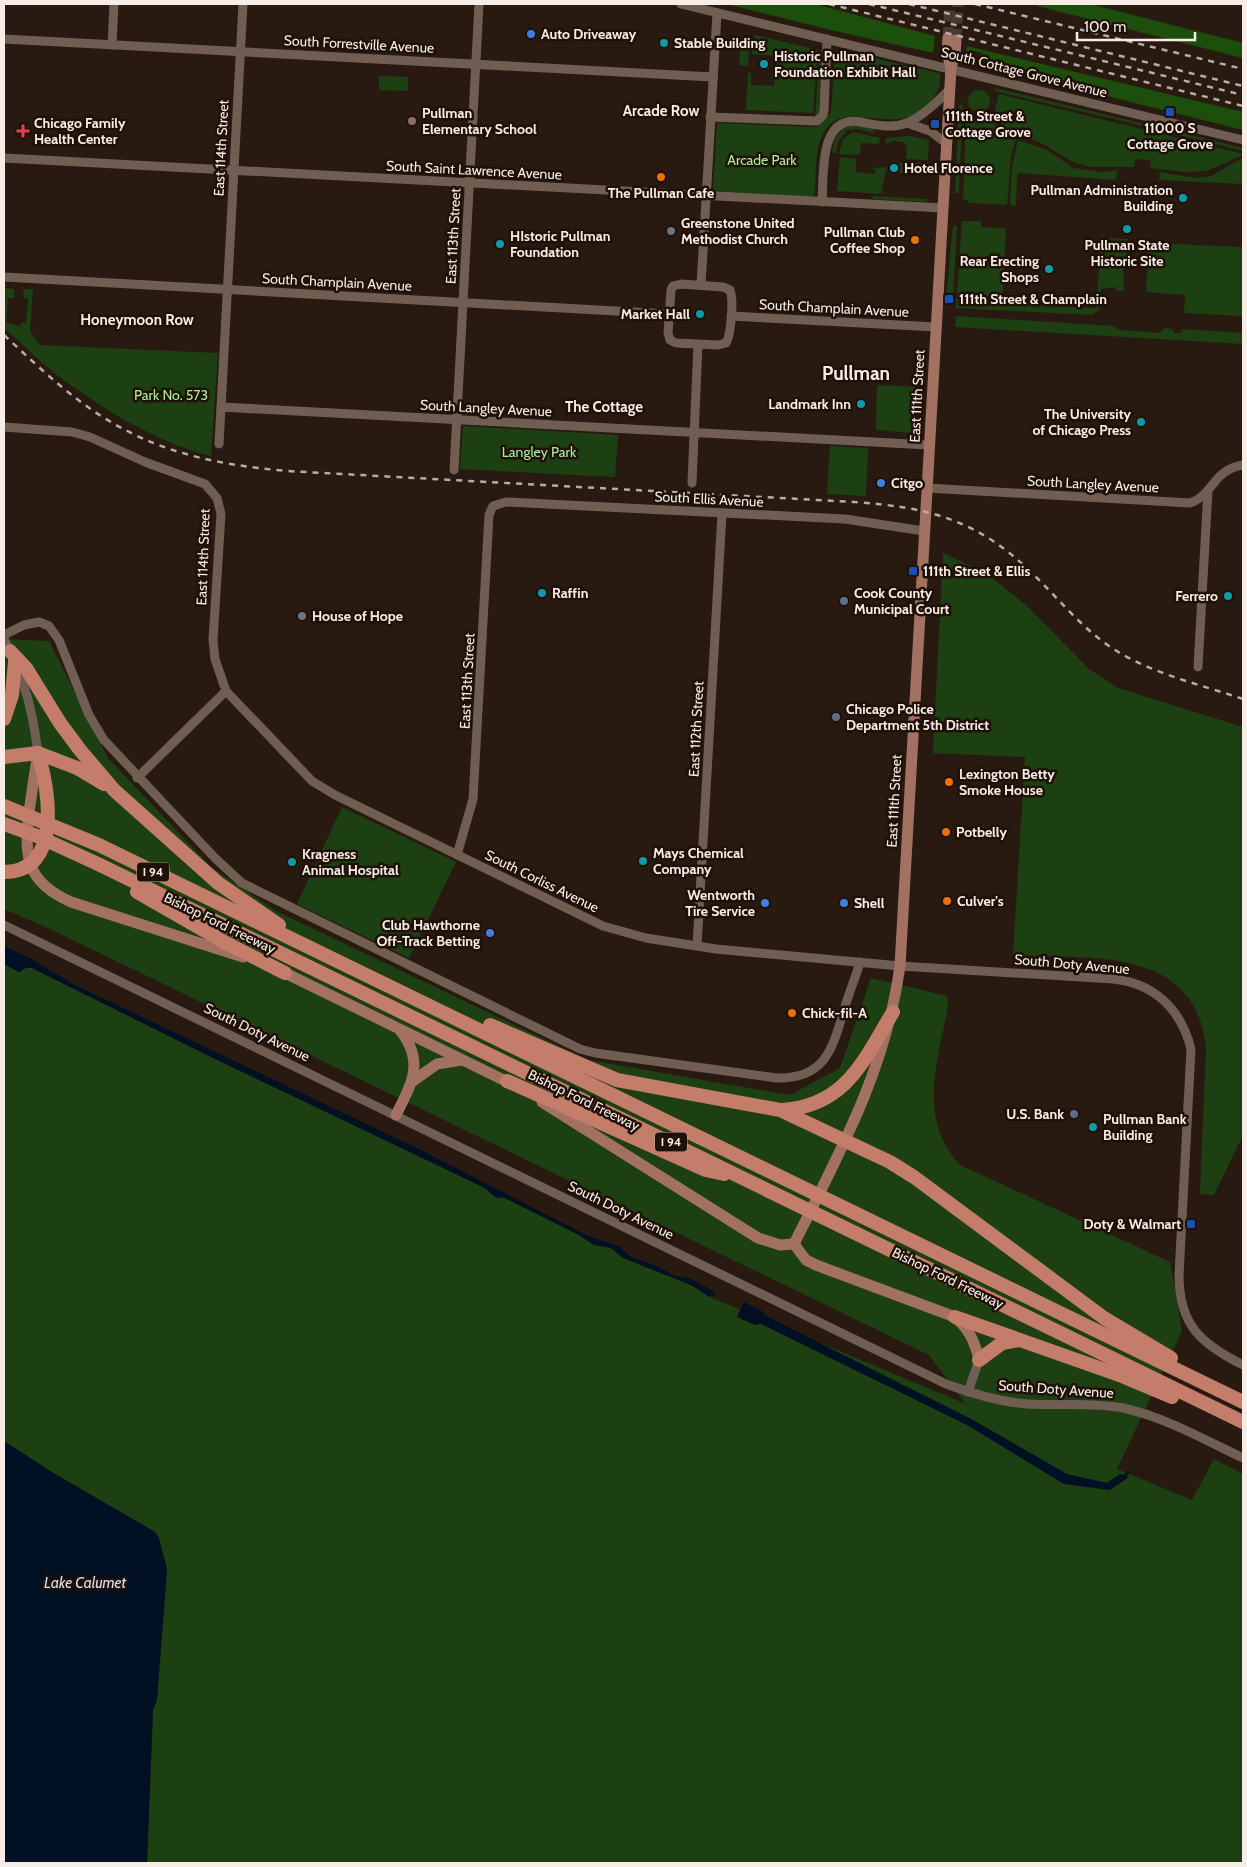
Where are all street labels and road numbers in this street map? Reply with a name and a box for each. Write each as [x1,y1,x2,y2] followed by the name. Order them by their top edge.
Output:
[283,31,435,57] street label: South Forrestville Avenue
[939,43,1109,101] street label: South Cottage Grove Avenue
[209,99,233,197] street label: East 114th Street
[386,156,562,184] street label: South Saint Lawrence Avenue
[441,187,465,285] street label: East 113th Street
[262,269,412,295] street label: South Champlain Avenue
[759,295,909,321] street label: South Champlain Avenue
[906,349,928,443] street label: East 111th Street
[420,396,552,420] street label: South Langley Avenue
[1027,472,1159,496] street label: South Langley Avenue
[654,487,764,511] street label: South Ellis Avenue
[192,508,214,606] street label: East 114th Street
[455,632,479,730] street label: East 113th Street
[684,680,708,777] street label: East 112th Street
[883,754,905,848] street label: East 111th Street
[482,846,602,916] street label: South Corliss Avenue
[137,862,169,882] road number: I 94
[161,888,279,958] street label: Bishop Ford Freeway
[1014,950,1130,978] street label: South Doty Avenue
[201,999,313,1065] street label: South Doty Avenue
[525,1065,643,1135] street label: Bishop Ford Freeway
[655,1132,687,1152] road number: I 94
[565,1177,677,1243] street label: South Doty Avenue
[889,1243,1007,1313] street label: Bishop Ford Freeway
[998,1376,1114,1402] street label: South Doty Avenue

